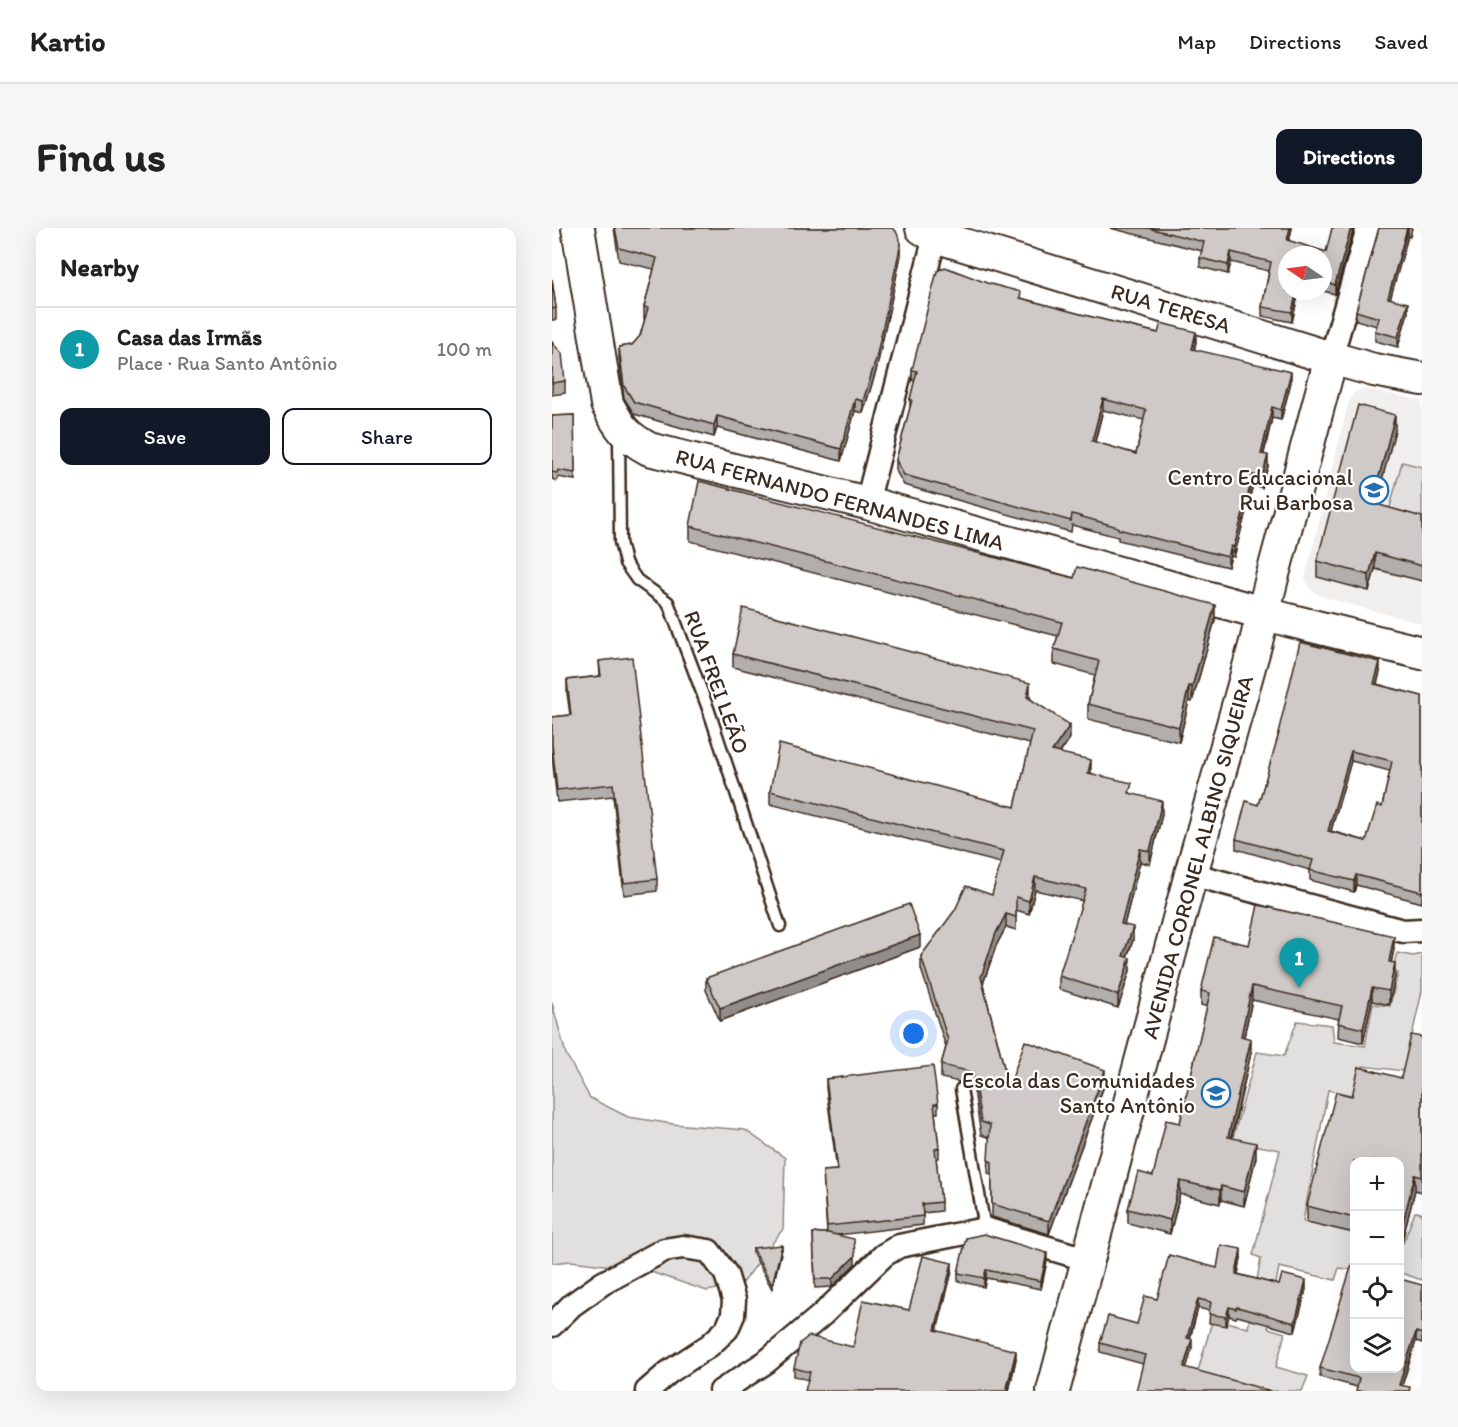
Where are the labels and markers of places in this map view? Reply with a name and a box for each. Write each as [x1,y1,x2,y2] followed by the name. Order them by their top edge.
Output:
[1168,464,1353,516] place label: Centro Educacional Rui Barbosa
[1358,474,1390,506] school or university icon: Centro Educacional Rui Barbosa
[1280,938,1318,988] pin: 1
[962,1067,1195,1119] place label: Escola das Comunidades Santo Antônio
[1200,1077,1232,1109] school or university icon: Escola das Comunidades Santo Antônio

